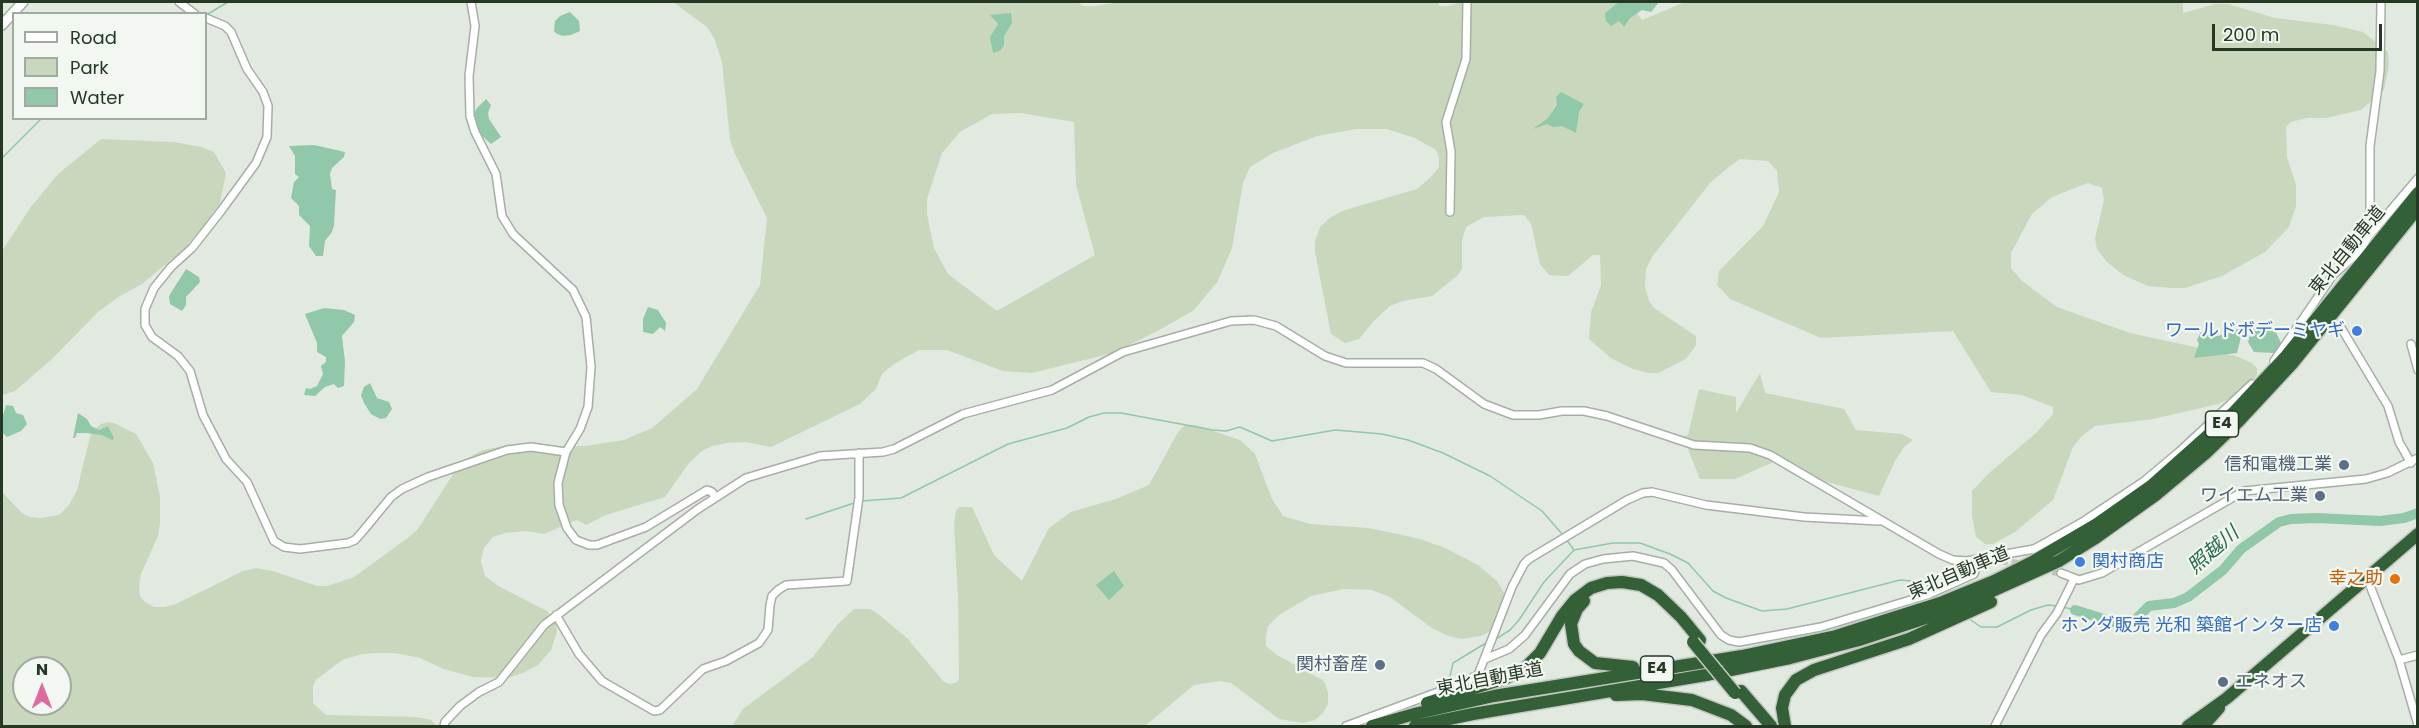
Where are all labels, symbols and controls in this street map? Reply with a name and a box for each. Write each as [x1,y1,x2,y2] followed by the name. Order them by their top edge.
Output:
[12,12,207,120] legend
[2215,12,2384,50] scale bar
[2223,22,2279,47] text: 200 m
[70,25,117,50] text: Road
[70,55,109,80] text: Park
[70,85,124,110] text: Water
[2306,202,2390,300] street label: 東北自動車道
[2165,320,2345,342] place label: ワールドボデーミヤギ
[2350,324,2364,338] marker: ワールドボデーミヤギ
[2206,411,2238,437] road number: E4
[2224,454,2332,476] place label: 信和電機工業
[2337,458,2351,472] marker: 信和電機工業
[2200,485,2308,507] place label: ワイエム工業
[2313,489,2327,503] marker: ワイエム工業
[2183,522,2245,580] water label: 照越川
[1905,543,2013,605] street label: 東北自動車道
[2092,551,2164,573] place label: 関村商店
[2073,555,2087,569] marker: 関村商店
[2329,568,2383,590] place label: 幸之助
[2388,572,2402,586] marker: 幸之助
[2060,615,2322,637] place label: ホンダ販売 光和 築館インター店
[2327,619,2341,633] marker: ホンダ販売 光和 築館インター店
[1296,654,1368,676] place label: 関村畜産
[12,656,72,716] north arrow
[1640,656,1674,682] road number: E4
[36,658,48,681] text: N
[1373,658,1387,672] marker: 関村畜産
[1435,659,1545,701] street label: 東北自動車道
[2235,671,2307,693] place label: エネオス
[2216,675,2230,689] marker: エネオス

